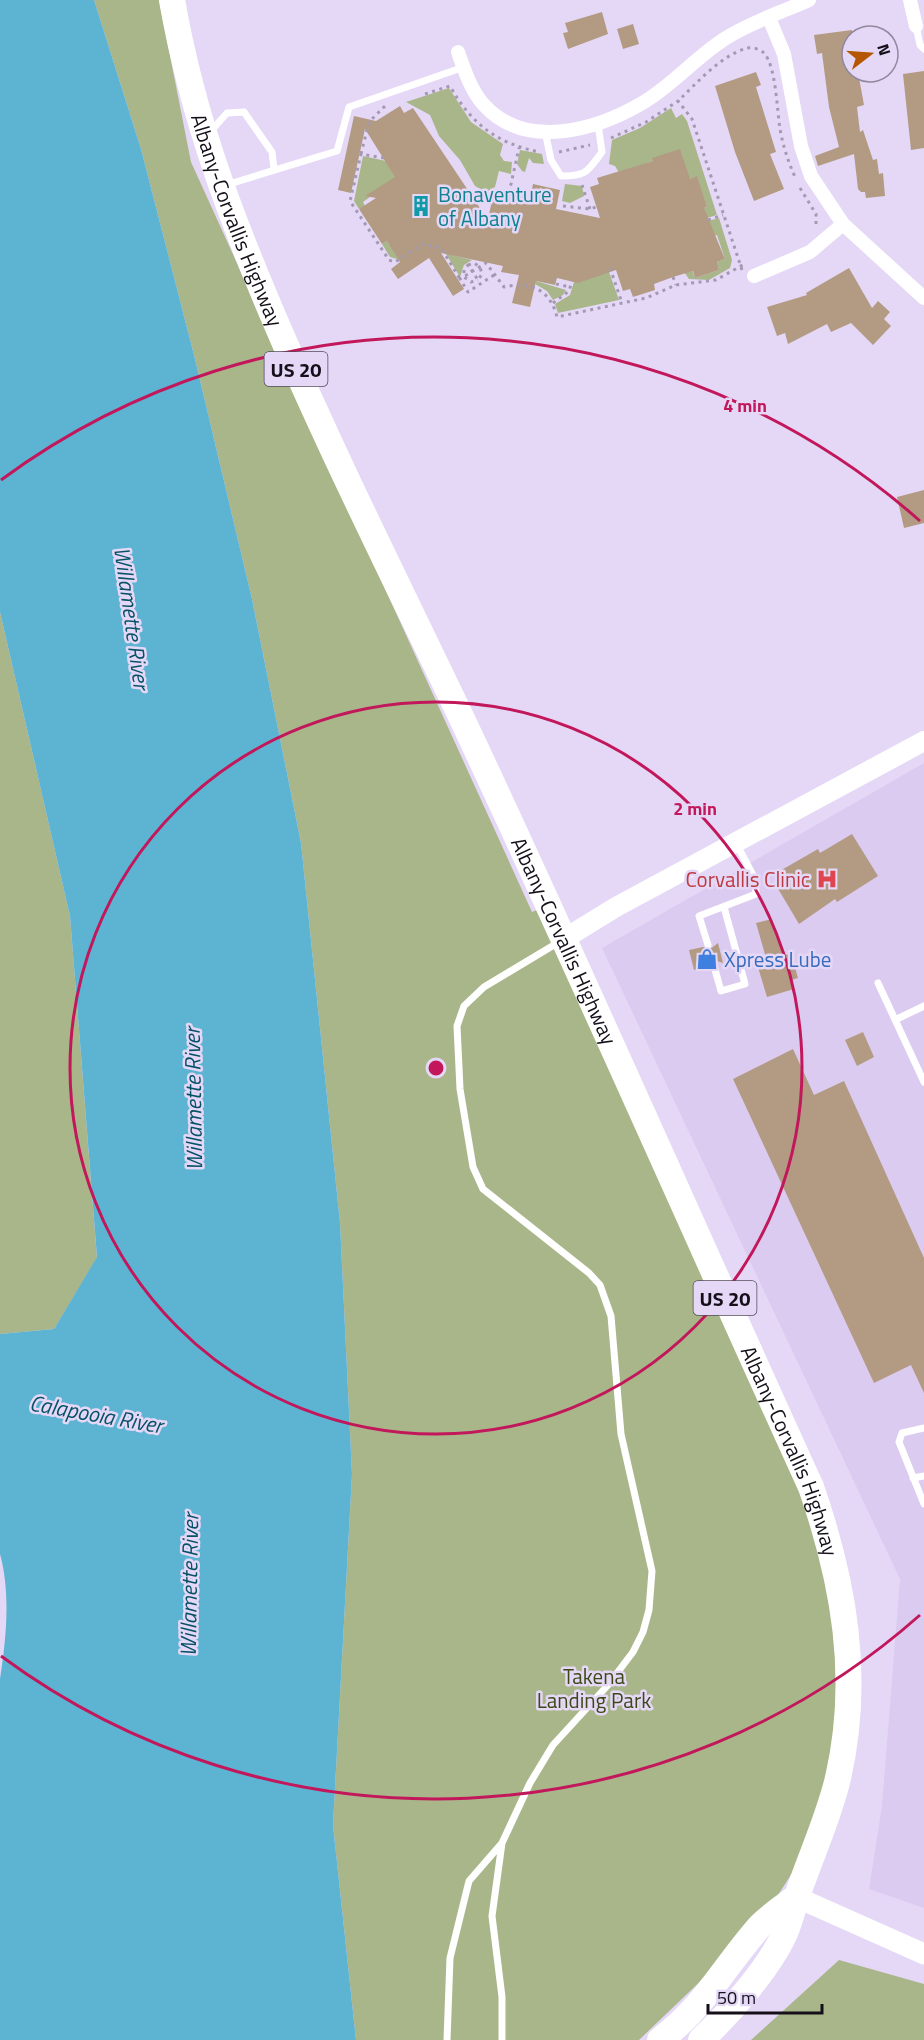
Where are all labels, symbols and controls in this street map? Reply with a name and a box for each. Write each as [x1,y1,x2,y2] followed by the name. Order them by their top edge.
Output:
[840,24,900,84] north arrow
[871,41,897,58] text: N
[183,110,292,331] street label: Albany-Corvallis Highway
[438,178,552,234] place label: Bonaventure of Albany
[409,194,433,218] building icon: Bonaventure of Albany
[264,352,328,386] road number: US 20
[723,392,767,419] text: 4 min
[105,545,159,694] water label: Willamette River
[673,795,717,822] text: 2 min
[503,832,626,1050] street label: Albany-Corvallis Highway
[685,863,810,895] place label: Corvallis Clinic
[815,867,839,891] hospital icon: Corvallis Clinic
[724,943,831,975] place label: Xpress Lube
[695,947,719,971] shop icon: Xpress Lube
[175,1024,211,1171] water label: Willamette River
[426,1058,446,1078] centre of rings
[694,1281,756,1315] road number: US 20
[733,1340,847,1559] street label: Albany-Corvallis Highway
[27,1386,168,1443] water label: Calapooia River
[171,1510,207,1657] water label: Willamette River
[537,1660,651,1716] park label: Takena Landing Park
[708,1977,822,2015] scale bar
[717,1984,756,2011] text: 50 m

